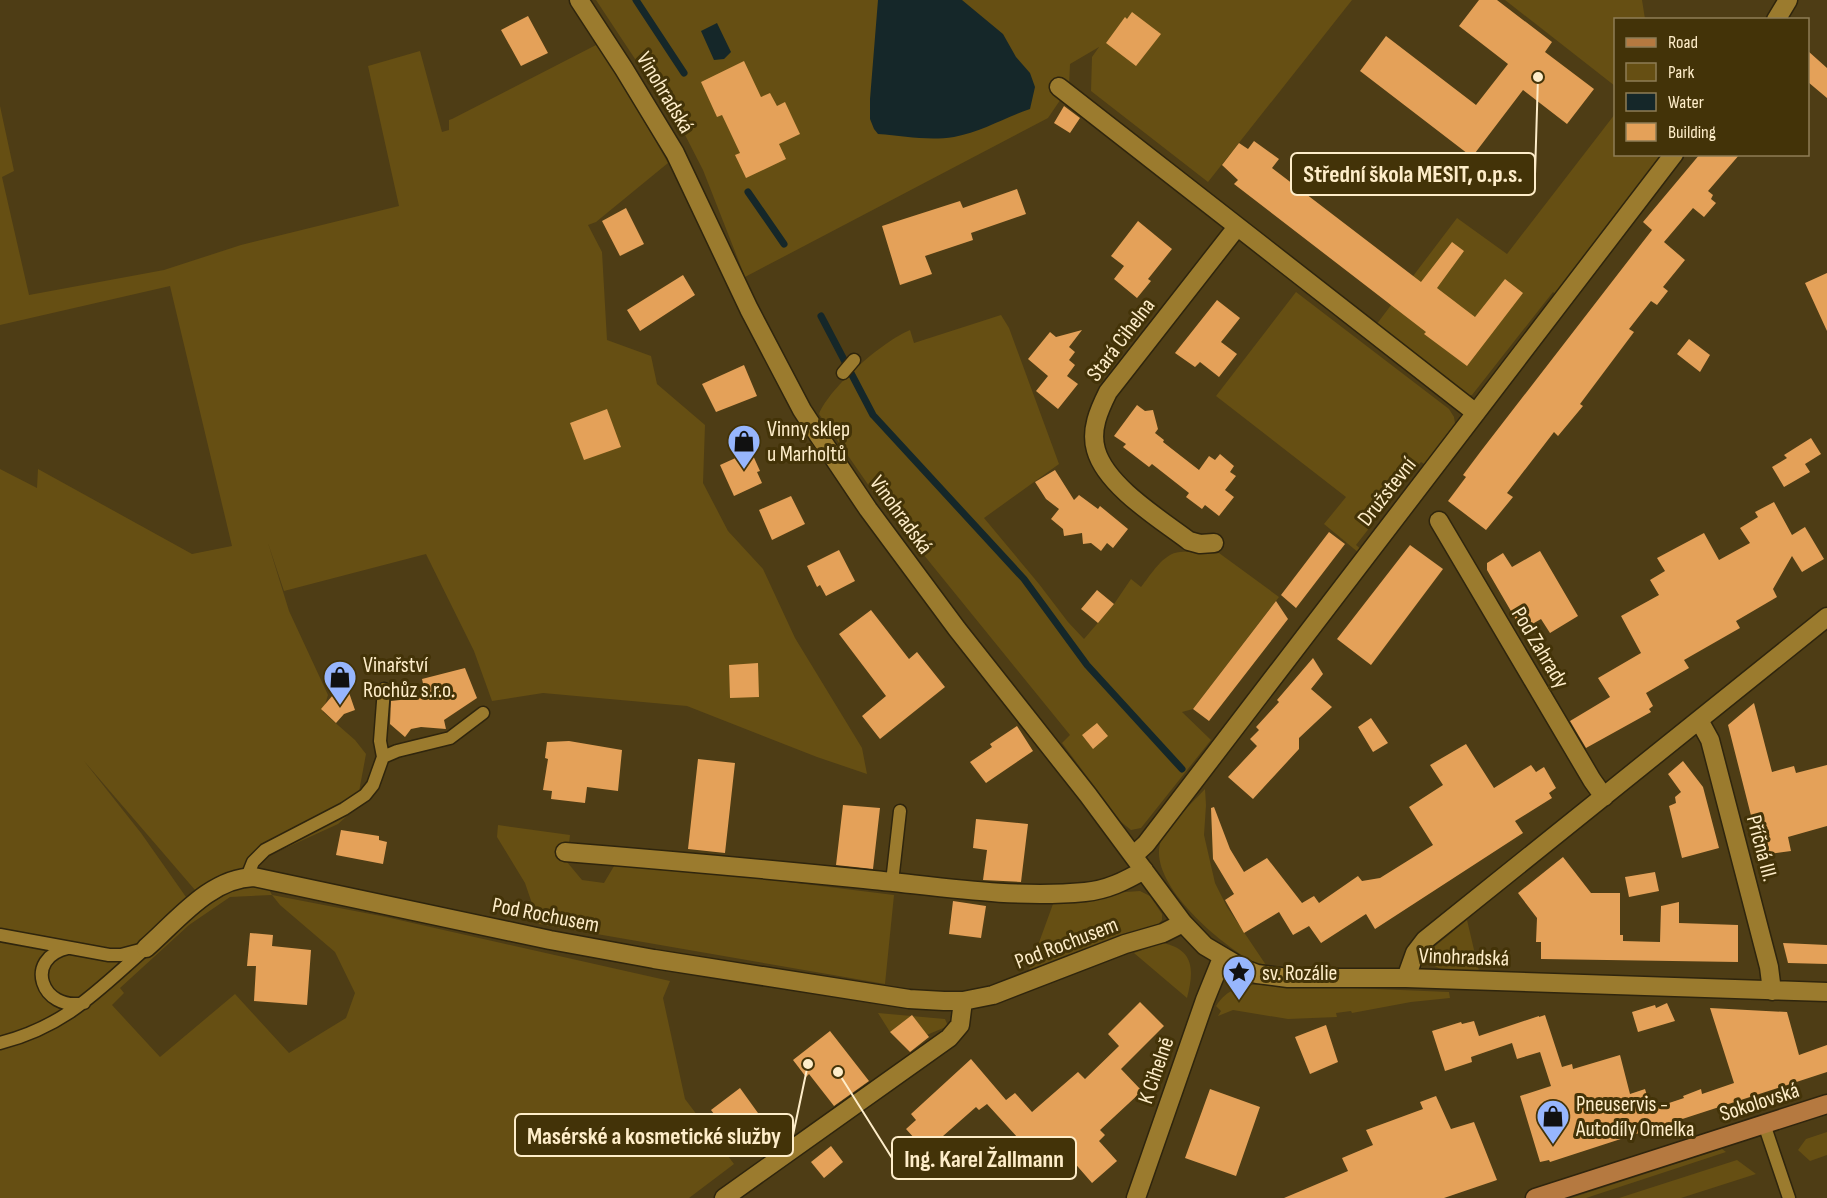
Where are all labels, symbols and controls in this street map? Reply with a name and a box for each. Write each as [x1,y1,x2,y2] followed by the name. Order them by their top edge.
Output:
[1614,18,1809,156] legend
[1668,32,1698,53] text: Road
[630,47,700,138] street label: Vinohradská
[1668,62,1694,83] text: Park
[1668,92,1704,113] text: Water
[1668,122,1716,143] text: Building
[1291,153,1535,195] callout: Střední škola MESIT, o.p.s.
[1303,160,1523,189] text: Střední škola MESIT, o.p.s.
[1081,293,1161,387] street label: Stará Cihelna
[767,416,850,468] place label: Vinny sklep u Marholtů
[726,423,762,470] shop icon: Vinny sklep u Marholtů
[1352,452,1423,532] street label: Družstevní
[863,470,938,559] street label: Vinohradská
[1505,602,1575,694] street label: Pod Zahrady
[363,652,455,704] place label: Vinařství Rochůz s.r.o.
[322,659,358,706] shop icon: Vinařství Rochůz s.r.o.
[1740,812,1783,884] street label: Příčná III.
[490,892,601,939] street label: Pod Rochusem
[1011,911,1122,975] street label: Pod Rochusem
[1418,942,1510,973] street label: Vinohradská
[1221,954,1257,1001] place icon: sv. Rozálie
[1262,960,1337,987] place label: sv. Rozálie
[1132,1034,1180,1107] street label: K Cihelně
[1716,1077,1803,1128] street label: Sokolovská
[1575,1091,1694,1143] place label: Pneuservis - Autodíly Omelka
[1535,1098,1571,1145] shop icon: Pneuservis - Autodíly Omelka
[515,1114,793,1156] callout: Masérské a kosmetické služby
[527,1122,781,1151] text: Masérské a kosmetické služby
[892,1137,1076,1179] callout: Ing. Karel Žallmann
[904,1145,1064,1174] text: Ing. Karel Žallmann

